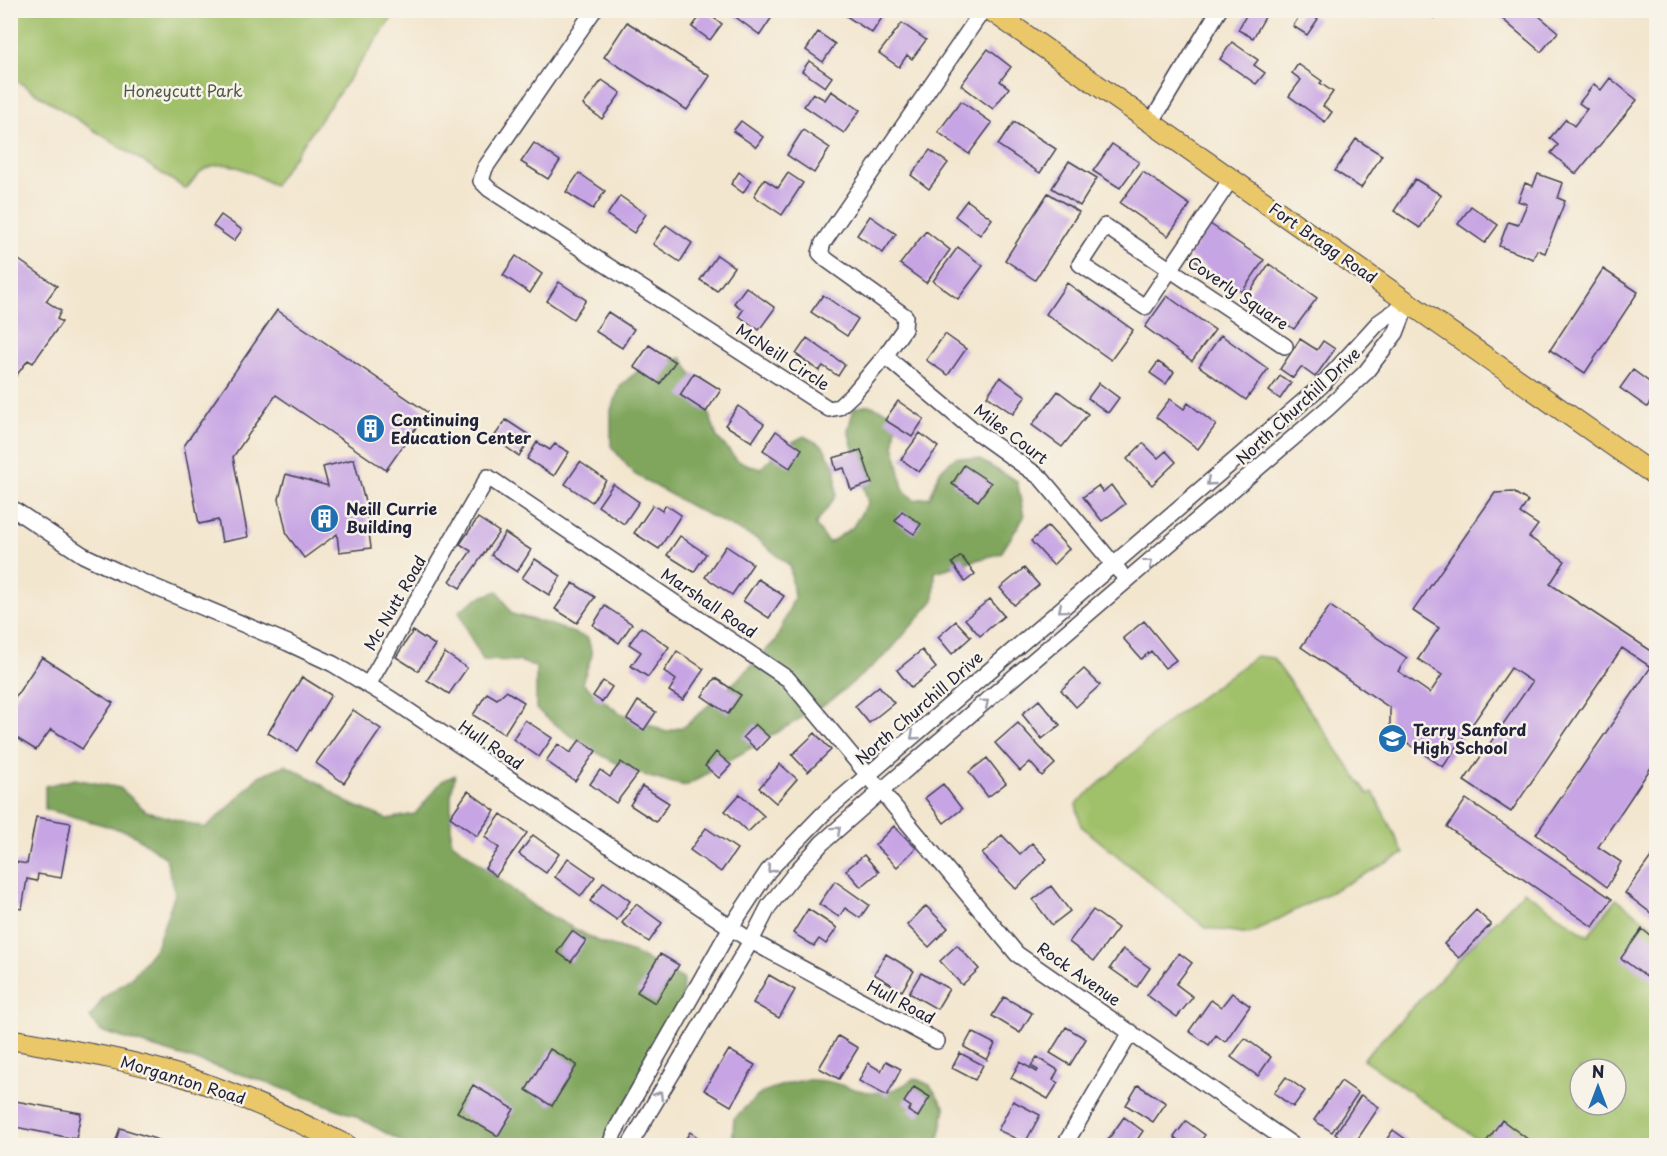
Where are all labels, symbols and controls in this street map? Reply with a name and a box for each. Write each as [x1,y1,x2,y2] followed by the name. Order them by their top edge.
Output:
[123,78,243,102] park label: Honeycutt Park
[1265,196,1382,288] street label: Fort Bragg Road
[1183,249,1294,335] street label: Coverly Square
[732,317,835,396] street label: McNeill Circle
[1230,341,1365,469] street label: North Churchill Drive
[969,397,1054,469] street label: Miles Court
[391,407,532,449] place label: Continuing Education Center
[354,413,386,445] building icon: Continuing Education Center
[1206,475,1217,486] one-way arrow
[346,496,437,538] place label: Neill Currie Building
[309,502,341,534] building icon: Neill Currie Building
[357,550,431,655] street label: Mc Nutt Road
[1142,559,1153,570] one-way arrow
[657,561,762,643] street label: Marshall Road
[1058,602,1069,613] one-way arrow
[849,645,988,770] street label: North Churchill Drive
[978,700,989,711] one-way arrow
[454,714,529,775] street label: Hull Road
[1413,717,1527,759] place label: Terry Sanford High School
[1376,723,1408,755] school or university icon: Terry Sanford High School
[910,729,921,740] one-way arrow
[830,826,841,837] one-way arrow
[768,862,779,873] one-way arrow
[1033,935,1127,1011] street label: Rock Avenue
[863,973,940,1029] street label: Hull Road
[118,1049,249,1109] street label: Morganton Road
[1568,1057,1628,1117] north arrow
[1592,1059,1604,1083] text: N
[652,1091,664,1101] one-way arrow

